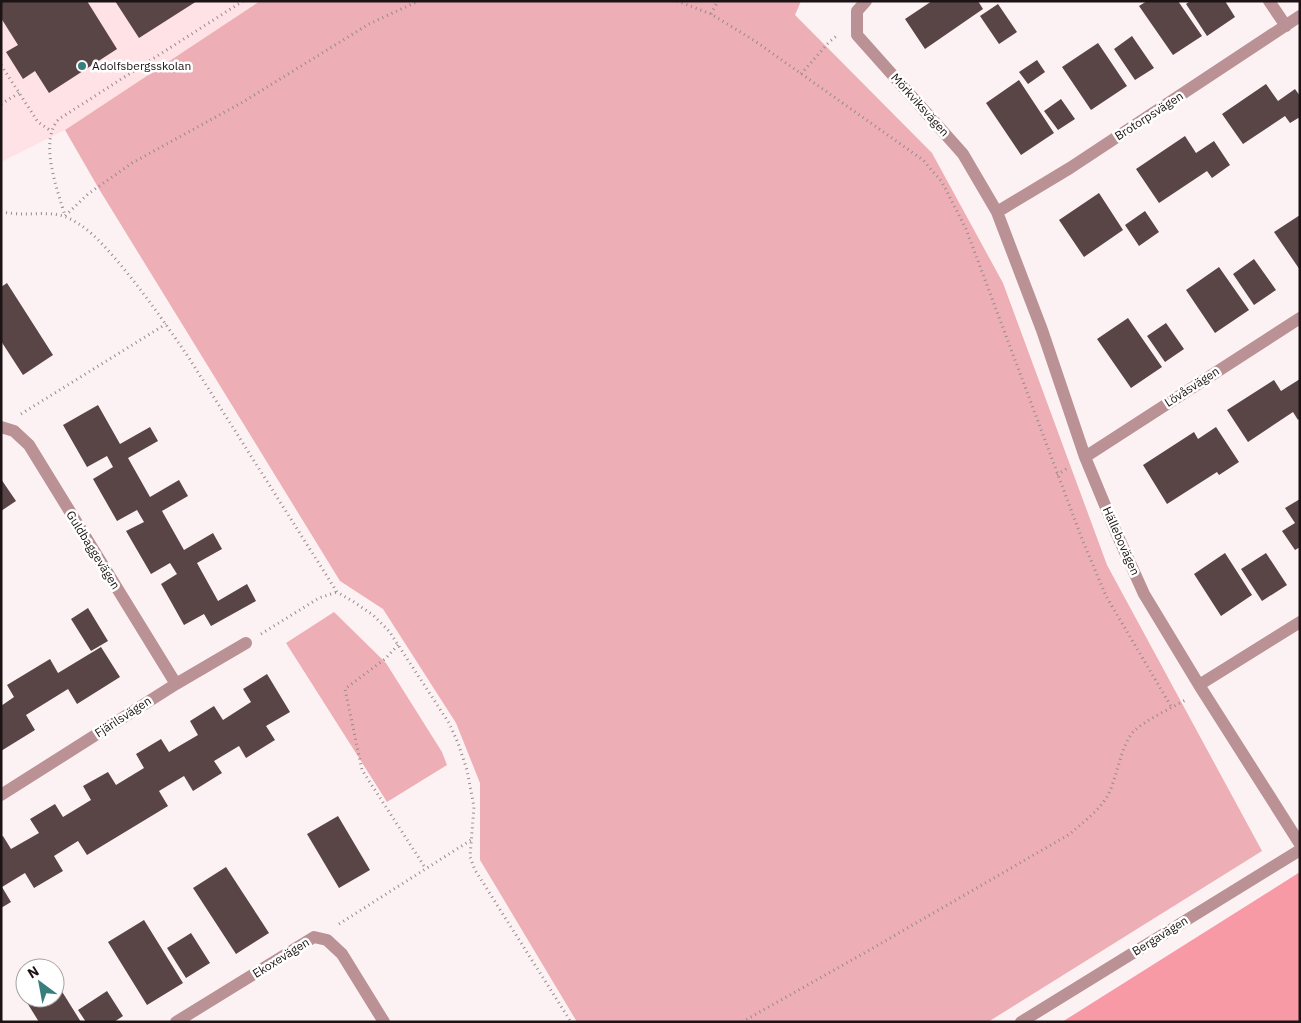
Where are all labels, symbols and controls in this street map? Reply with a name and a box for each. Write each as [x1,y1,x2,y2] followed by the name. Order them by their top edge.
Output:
[92,58,191,73] place label: Adolfsbergsskolan
[76,60,88,72] marker: Adolfsbergsskolan
[888,70,953,139] street label: Mörkviksvägen
[1112,88,1186,143] street label: Brotorpsvägen
[1162,363,1222,410] street label: Lövåsvägen
[1100,504,1143,577] street label: Hällebovägen
[63,508,124,592] street label: Guldbaggevägen
[92,693,154,740] street label: Fjärilsvägen
[1129,913,1190,959] street label: Bergavägen
[250,934,312,981] street label: Ekoxevägen
[15,958,65,1008] north arrow
[24,962,42,982] text: N

